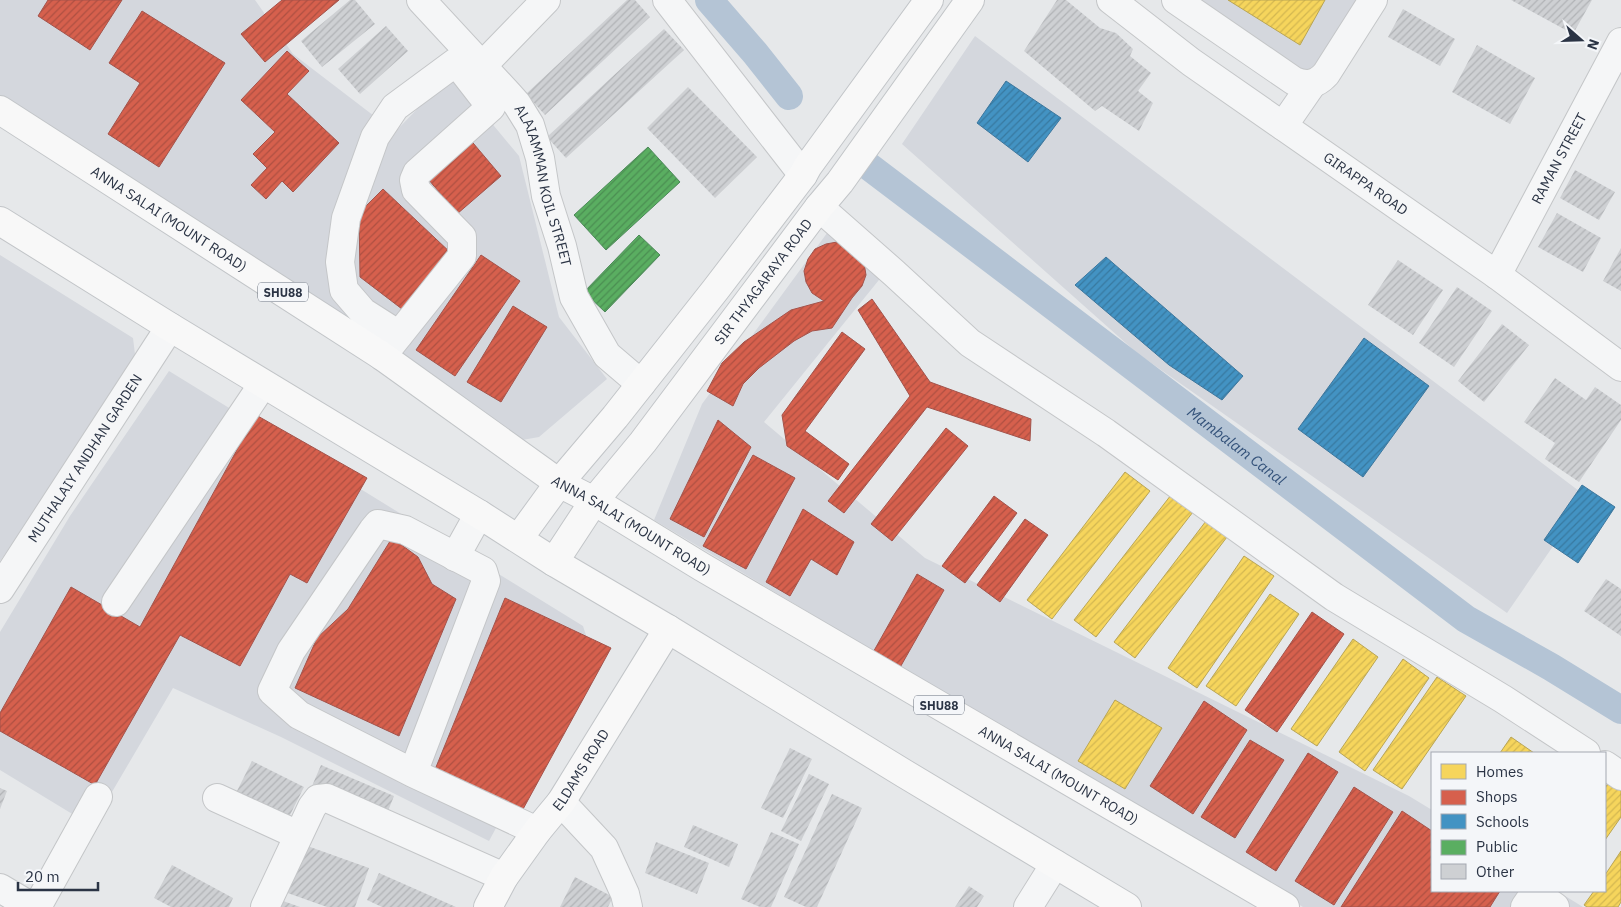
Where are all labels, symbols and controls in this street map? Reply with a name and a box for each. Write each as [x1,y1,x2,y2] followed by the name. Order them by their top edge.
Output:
[1556,15,1606,65] north arrow
[1583,37,1603,52] text: N
[511,101,575,268] street label: ALAIAMMAN KOIL STREET
[1527,110,1591,207] street label: RAMAN STREET
[1320,148,1411,219] street label: GIRAPPA ROAD
[88,162,250,276] street label: ANNA SALAI (MOUNT ROAD)
[710,215,816,348] street label: SIR THYAGARAYA ROAD
[258,282,308,302] road number: SHU88
[24,371,146,546] street label: MUTHALAIY ANDHAN GARDEN
[1184,402,1290,489] water label: Mambalam Canal
[548,472,714,579] street label: ANNA SALAI (MOUNT ROAD)
[914,696,964,714] road number: SHU88
[976,721,1142,829] street label: ANNA SALAI (MOUNT ROAD)
[548,726,613,815] street label: ELDAMS ROAD
[1431,752,1606,892] legend
[1476,762,1524,781] text: Homes
[1476,787,1518,806] text: Shops
[1476,812,1529,831] text: Schools
[1476,837,1518,856] text: Public
[18,860,98,892] scale bar
[1476,862,1515,881] text: Other
[25,867,60,886] text: 20 m

